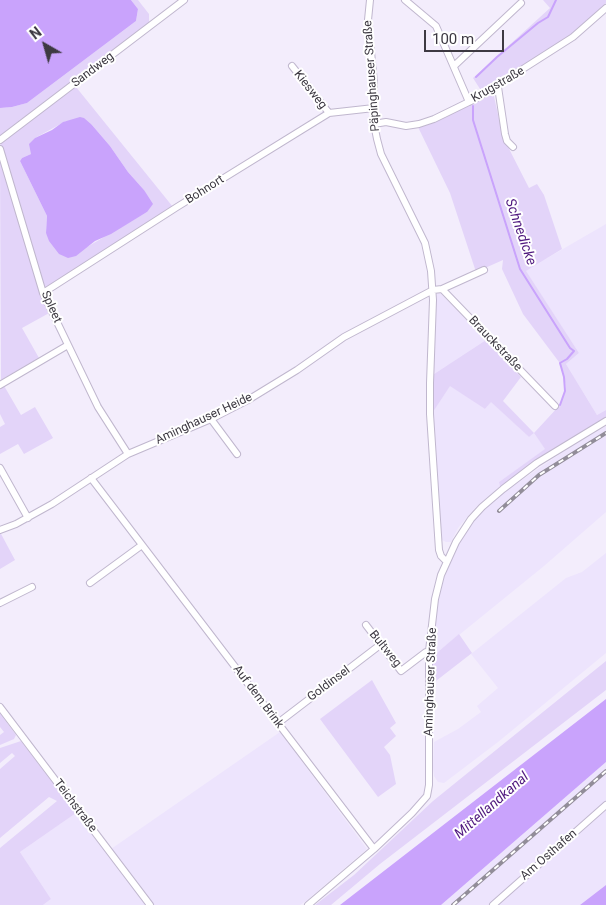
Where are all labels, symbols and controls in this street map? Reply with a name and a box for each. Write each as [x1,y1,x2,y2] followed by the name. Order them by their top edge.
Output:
[20,20,70,70] north arrow
[361,20,383,132] street label: Päpinghauser Straße
[426,20,506,52] scale bar
[27,24,45,43] text: N
[432,30,474,48] text: 100 m
[69,49,117,91] street label: Sandweg
[469,64,527,106] street label: Krugstraße
[290,68,330,112] street label: Kiesweg
[183,173,227,207] street label: Bohnort
[501,196,539,268] water label: Schnedicke
[38,289,64,325] street label: Spleet
[465,314,525,374] street label: Brauckstraße
[153,390,255,448] street label: Aminghauser Heide
[422,627,440,737] street label: Aminghauser Straße
[366,628,404,670] street label: Bultweg
[230,663,286,731] street label: Auf dem Brink
[305,663,353,705] street label: Goldinsel
[451,769,533,843] water label: Mittellandkanal
[50,777,100,835] street label: Teichstraße
[518,827,580,883] street label: Am Osthafen

